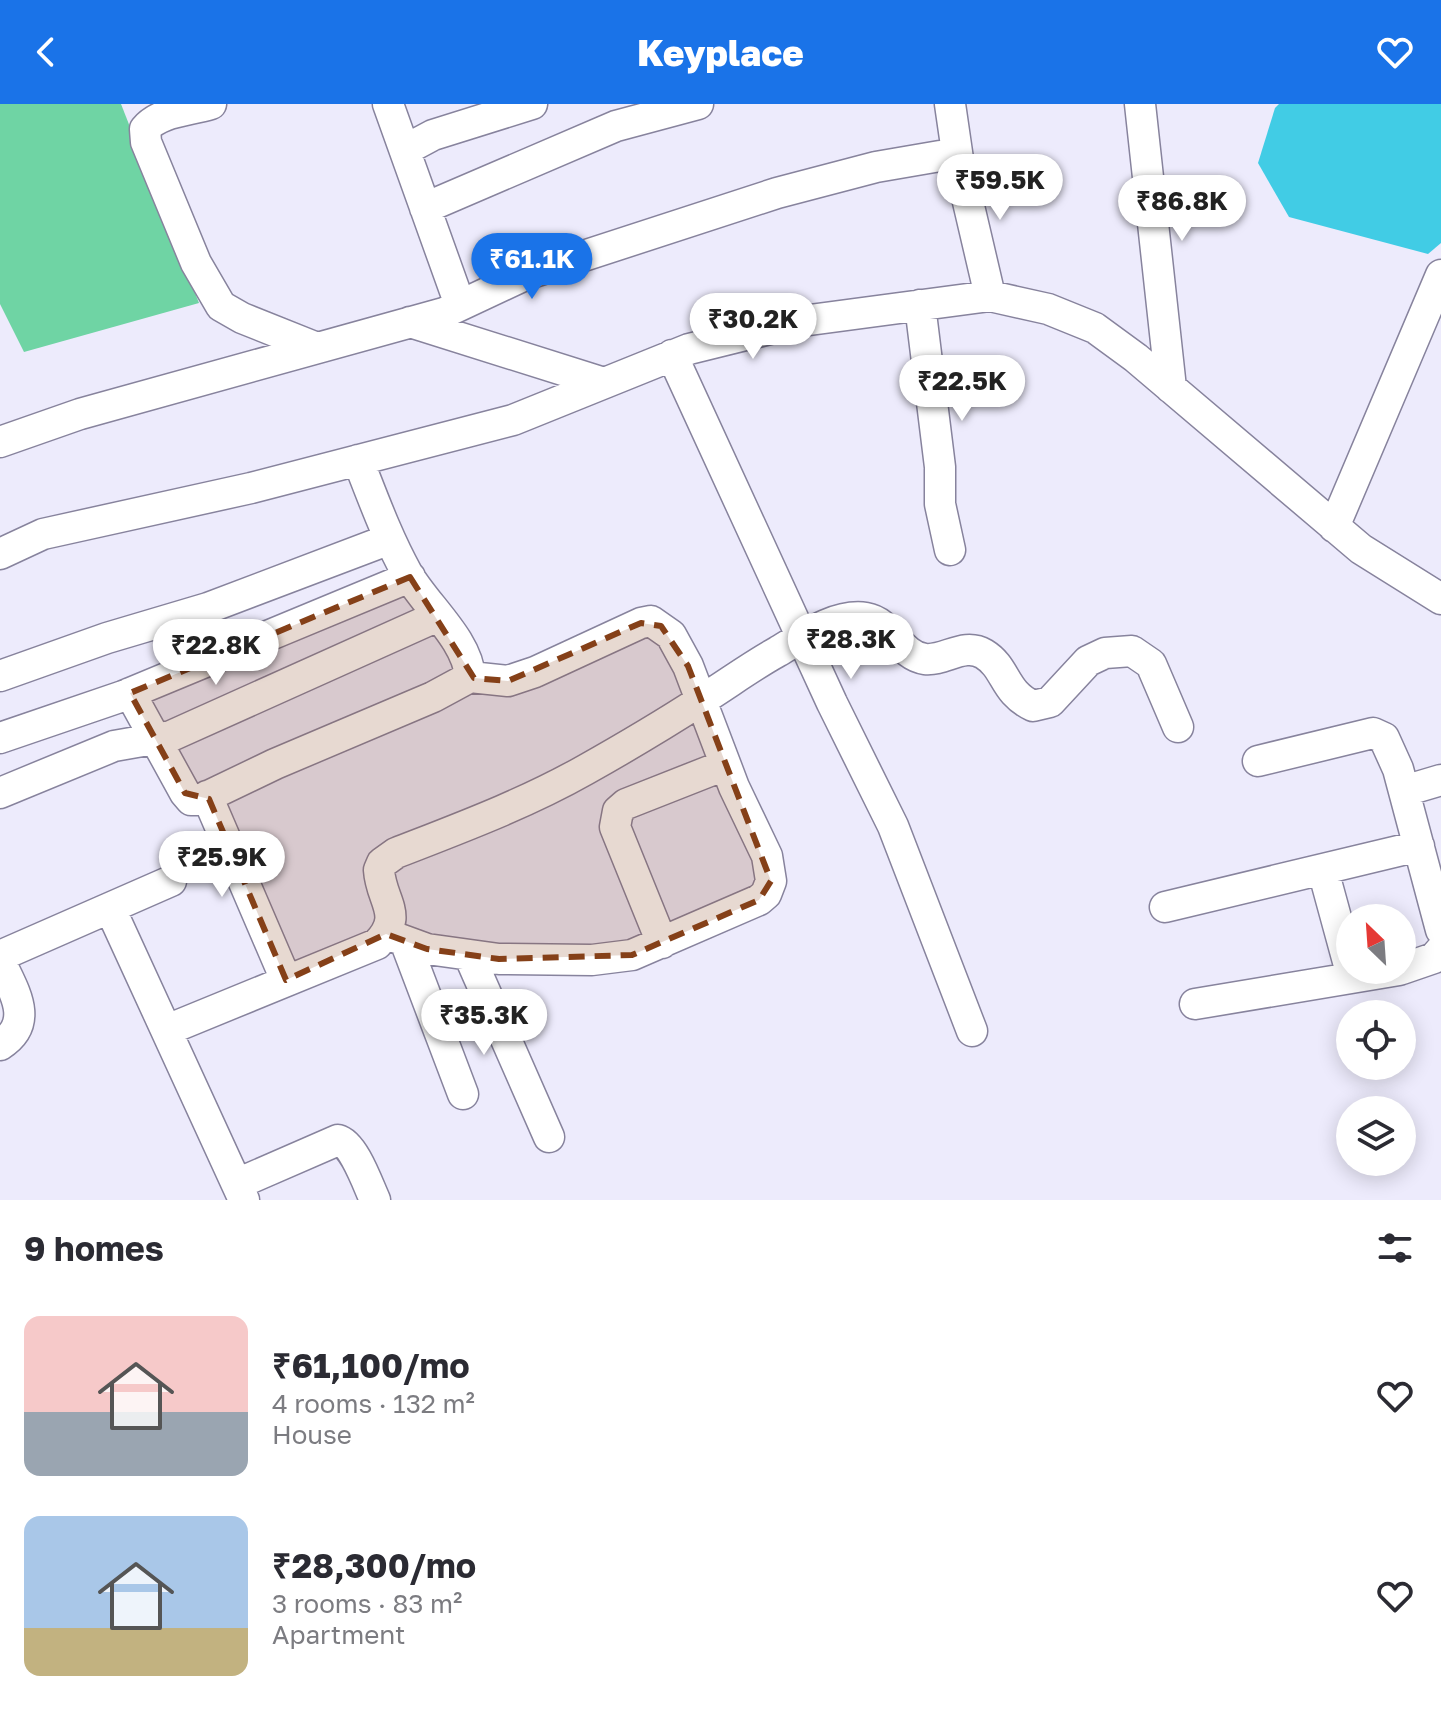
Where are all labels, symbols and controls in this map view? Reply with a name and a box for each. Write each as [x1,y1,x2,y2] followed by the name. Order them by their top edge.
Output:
[24,30,68,74] icon: back
[1373,30,1417,74] icon: heart
[637,31,804,74] text: Keyplace
[935,154,1065,222] pin: ₹59.5K
[955,164,1045,195] text: ₹59.5K
[1117,175,1247,243] pin: ₹86.8K
[1136,185,1228,216] text: ₹86.8K
[467,233,597,301] pin: ₹61.1K
[489,243,575,274] text: ₹61.1K
[688,293,818,361] pin: ₹30.2K
[708,303,798,334] text: ₹30.2K
[897,355,1027,423] pin: ₹22.5K
[917,365,1007,396] text: ₹22.5K
[786,613,916,681] pin: ₹28.3K
[151,619,281,687] pin: ₹22.8K
[806,623,896,654] text: ₹28.3K
[171,629,261,660] text: ₹22.8K
[157,831,287,899] pin: ₹25.9K
[177,841,267,872] text: ₹25.9K
[1336,904,1416,984] north arrow
[1336,904,1416,1176] map controls
[419,989,549,1057] pin: ₹35.3K
[439,999,529,1030] text: ₹35.3K
[1336,1000,1416,1080] button: locate
[1336,1096,1416,1176] button: layers
[1373,1226,1417,1270] icon: filters
[24,1228,164,1268] text: 9 homes
[272,1345,470,1385] text: ₹61,100/mo
[88,1348,184,1444] icon: home
[1373,1374,1417,1418] icon: heart
[272,1388,475,1419] text: 4 rooms · 132 m²
[272,1419,352,1450] text: House
[272,1545,476,1585] text: ₹28,300/mo
[88,1548,184,1644] icon: home
[1373,1574,1417,1618] icon: heart
[272,1588,462,1619] text: 3 rooms · 83 m²
[272,1619,405,1650] text: Apartment

